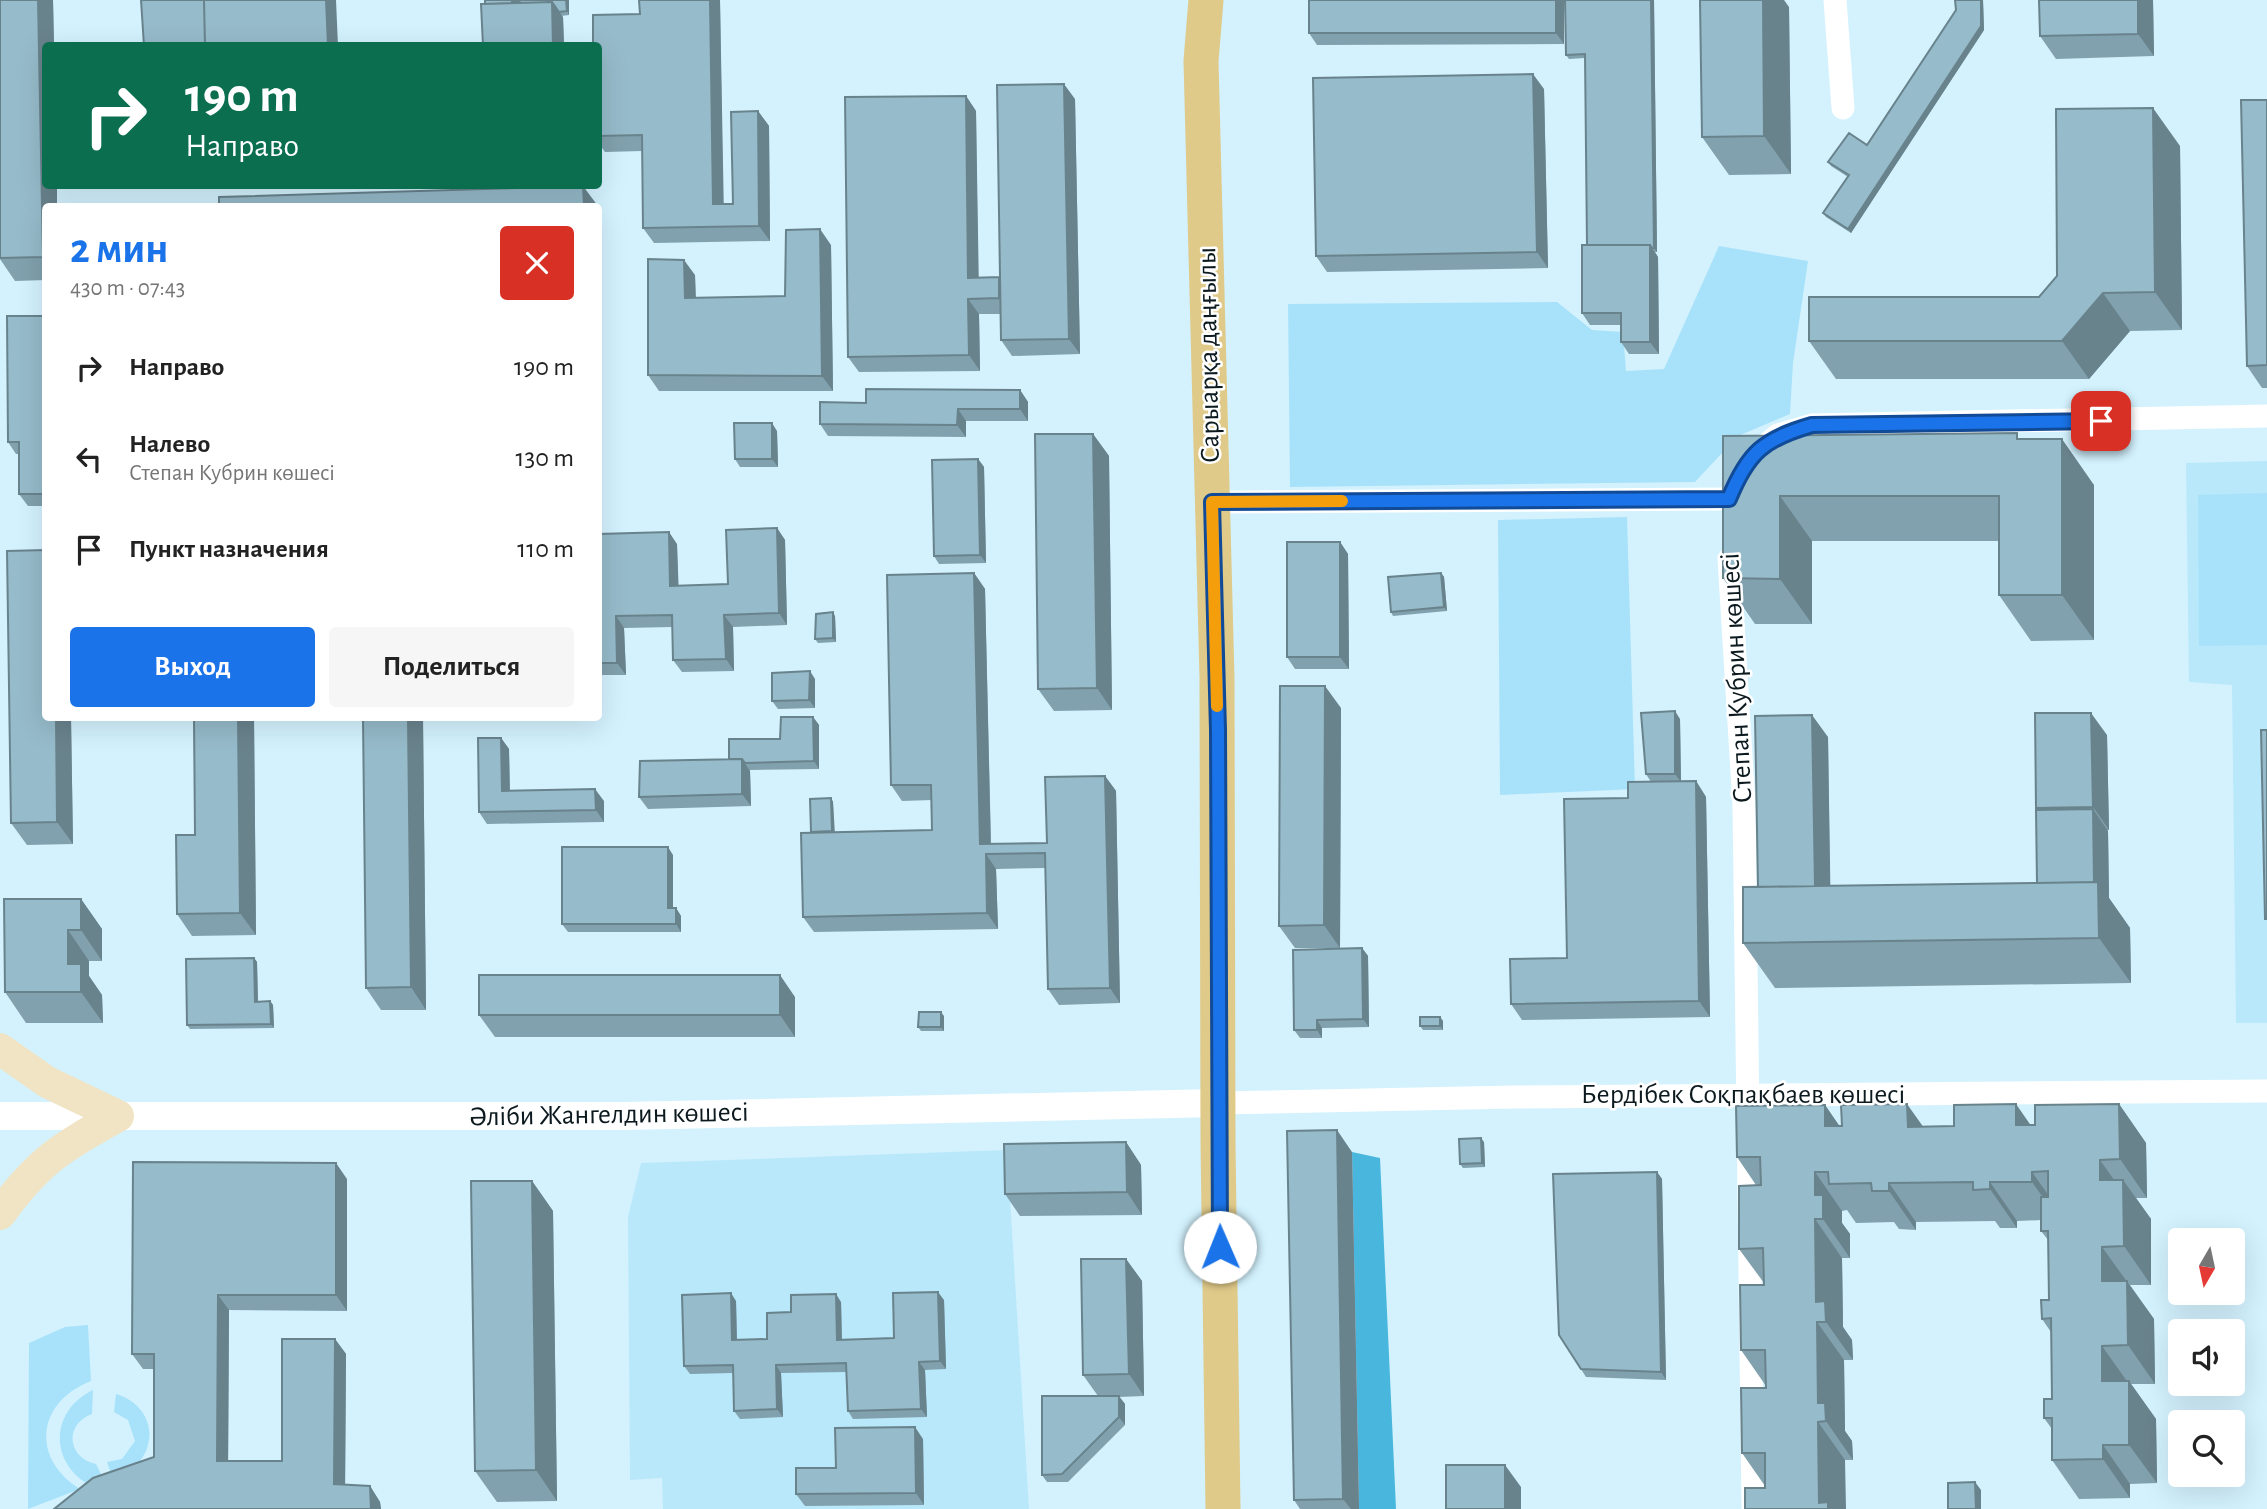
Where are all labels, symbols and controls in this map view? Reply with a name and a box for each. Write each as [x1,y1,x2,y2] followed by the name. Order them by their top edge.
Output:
[70,70,161,161] icon: right
[185,72,299,121] text: 190 m
[185,130,299,162] text: Направо
[500,226,574,300] button: close
[70,228,168,270] text: 2 мин
[1193,247,1225,463] street label: Сарыарқа даңғылы
[70,277,185,300] text: 430 m · 07:43
[70,349,108,387] icon: right
[129,354,224,380] text: Направо
[514,354,574,380] text: 190 m
[2071,391,2131,451] pin
[2082,402,2120,440] icon: arrive
[129,431,210,457] text: Налево
[70,440,108,478] icon: left
[516,445,574,471] text: 130 m
[129,462,335,485] text: Степан Кубрин көшесі
[70,531,108,569] icon: arrive
[129,536,329,562] text: Пункт назначения
[517,536,574,562] text: 110 m
[1716,552,1758,804] street label: Степан Кубрин көшесі
[70,627,315,707] button: Выход
[329,627,574,707] button: Поделиться
[1581,1081,1905,1109] street label: Бердібек Соқпақбаев көшесі
[469,1099,749,1131] street label: Әліби Жангелдин көшесі
[1183,1210,1257,1284] position arrow
[2168,1228,2245,1306] north arrow
[2168,1228,2245,1487] map controls
[2168,1319,2245,1396] button: sound
[2168,1410,2245,1487] button: search

